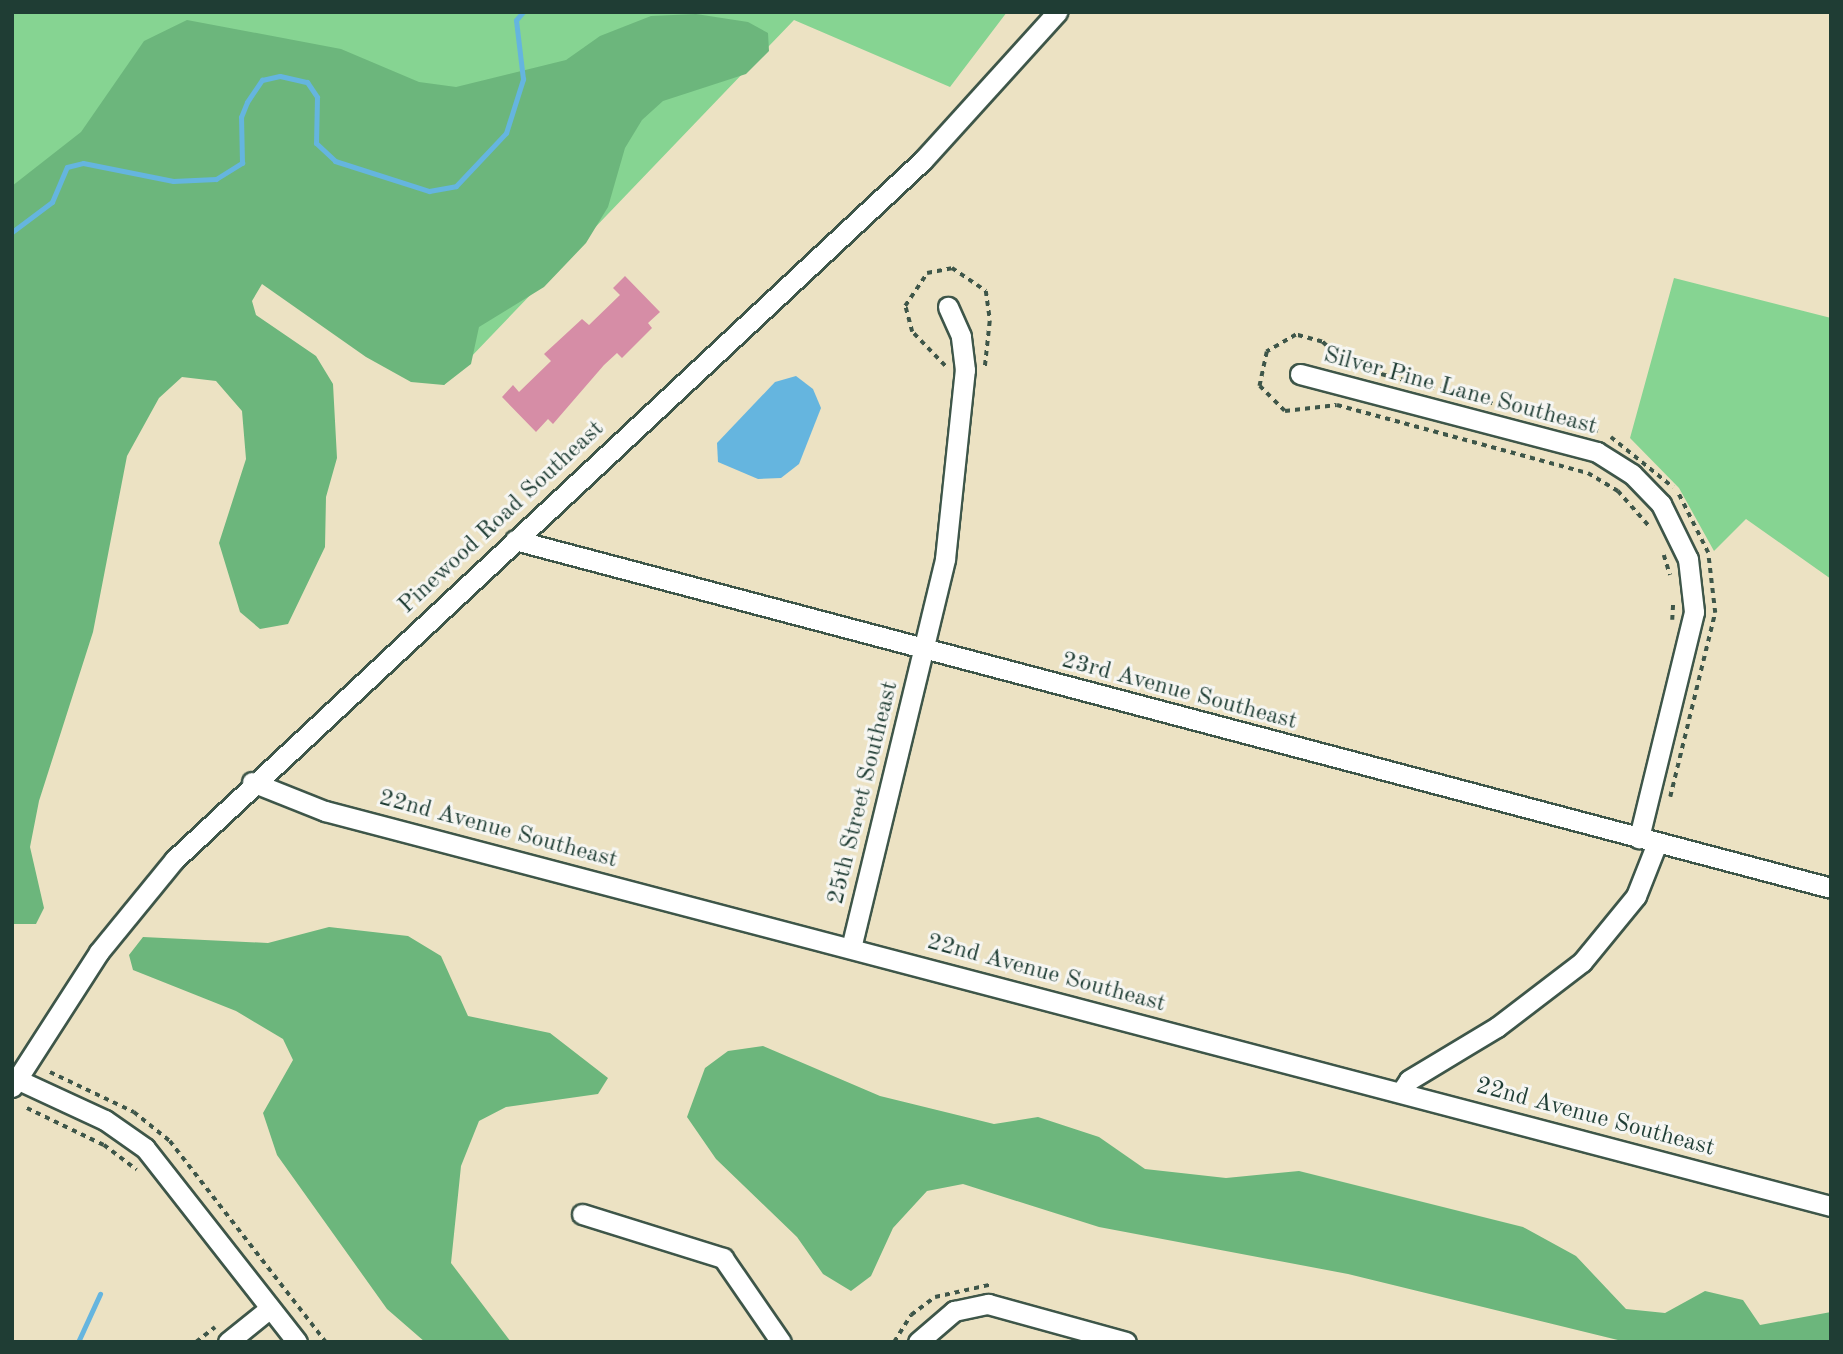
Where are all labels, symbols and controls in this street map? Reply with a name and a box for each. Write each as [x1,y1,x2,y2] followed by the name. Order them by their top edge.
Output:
[1320,342,1600,442] street label: Silver Pine Lane Southeast
[393,415,611,621] street label: Pinewood Road Southeast
[1058,647,1300,737] street label: 23rd Avenue Southeast
[822,678,906,908] street label: 25th Street Southeast
[376,784,620,876] street label: 22nd Avenue Southeast
[924,928,1168,1020] street label: 22nd Avenue Southeast
[1473,1072,1717,1164] street label: 22nd Avenue Southeast

